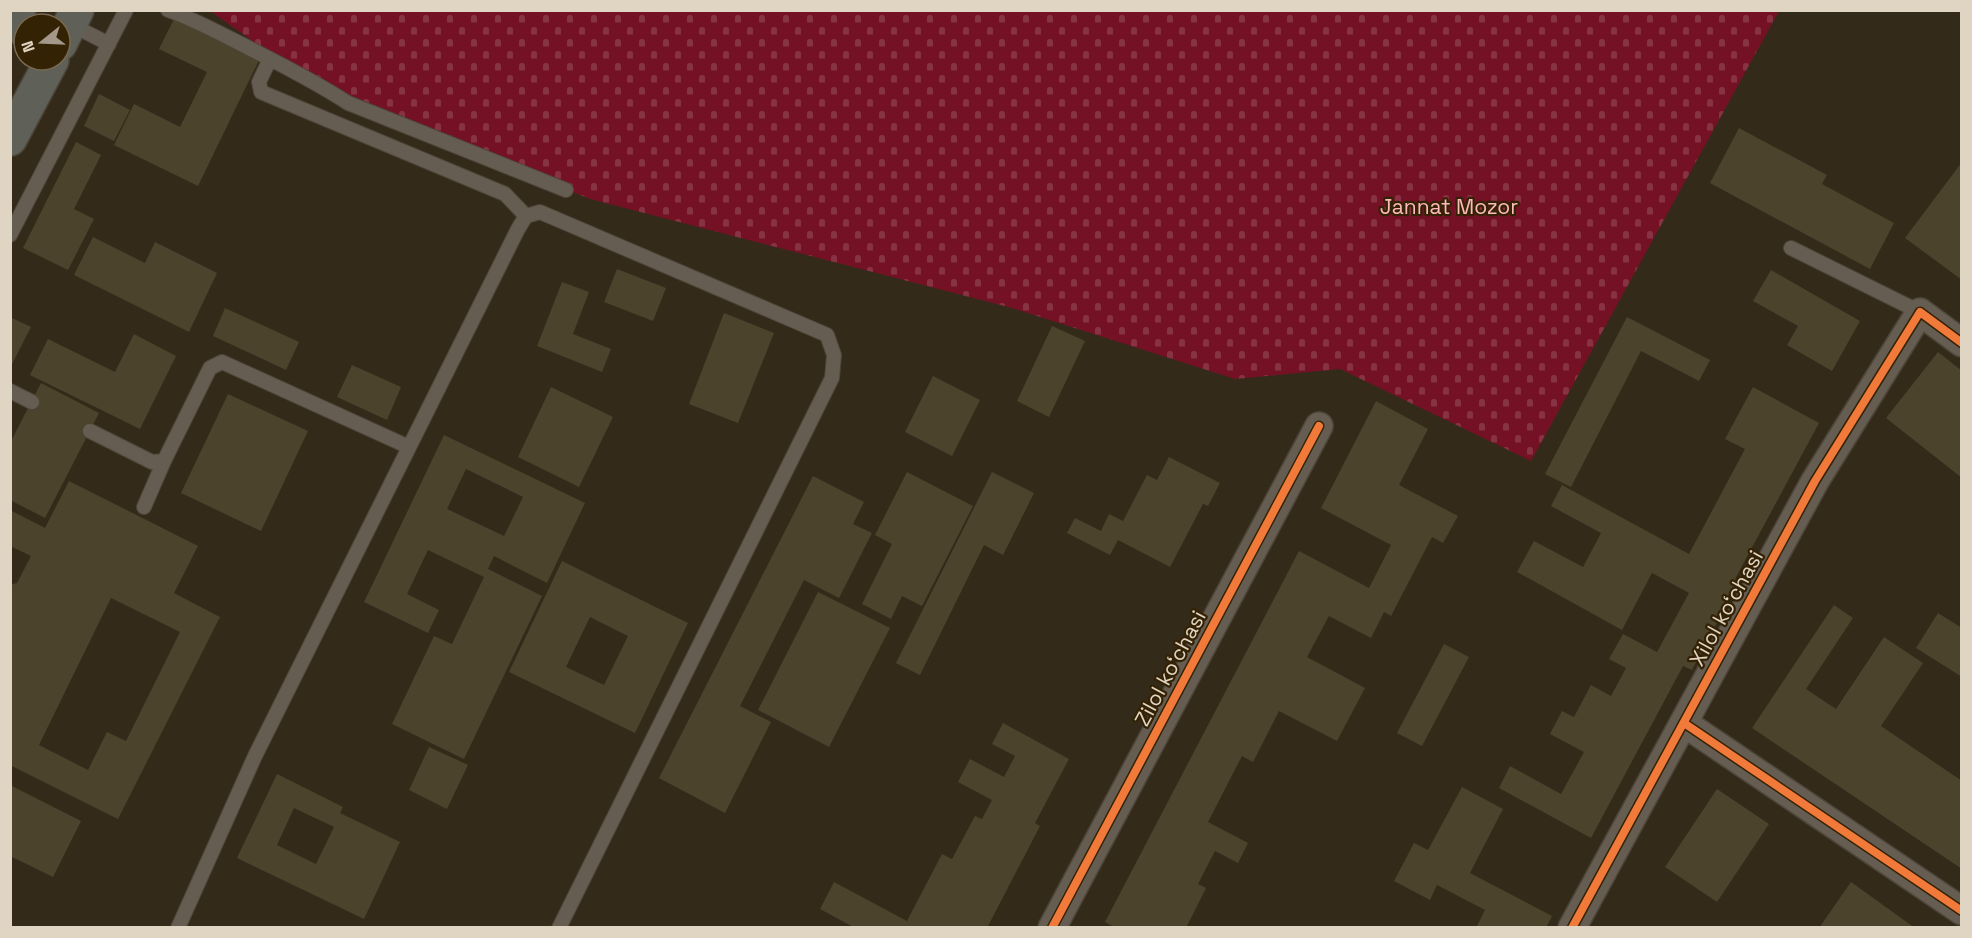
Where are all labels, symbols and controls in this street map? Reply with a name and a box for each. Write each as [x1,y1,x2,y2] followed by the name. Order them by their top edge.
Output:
[12,12,72,72] north arrow
[17,38,40,55] text: N
[1380,193,1518,220] park label: Jannat Mozor
[1683,545,1769,671] street label: Xilol koʻchasi
[1128,606,1212,730] street label: Zilol koʻchasi

